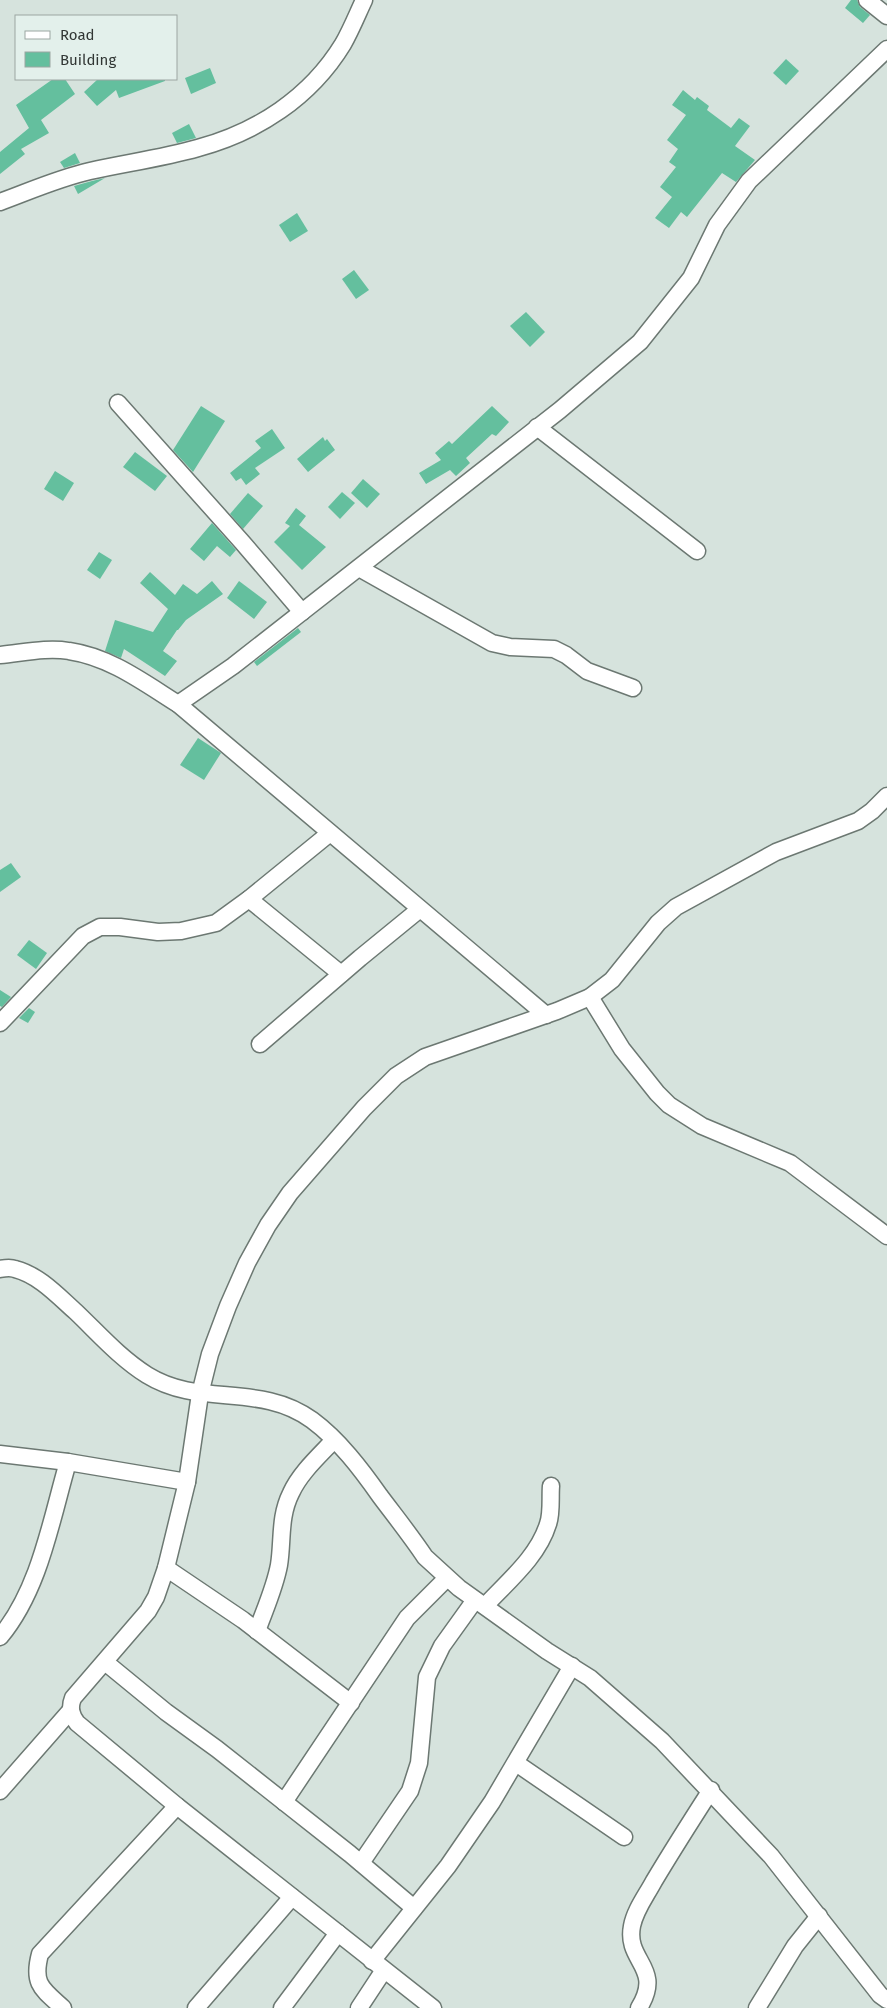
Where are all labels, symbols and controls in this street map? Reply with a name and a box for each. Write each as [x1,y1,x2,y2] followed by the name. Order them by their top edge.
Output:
[15,15,178,80] legend
[60,26,95,44] text: Road
[60,51,116,69] text: Building

